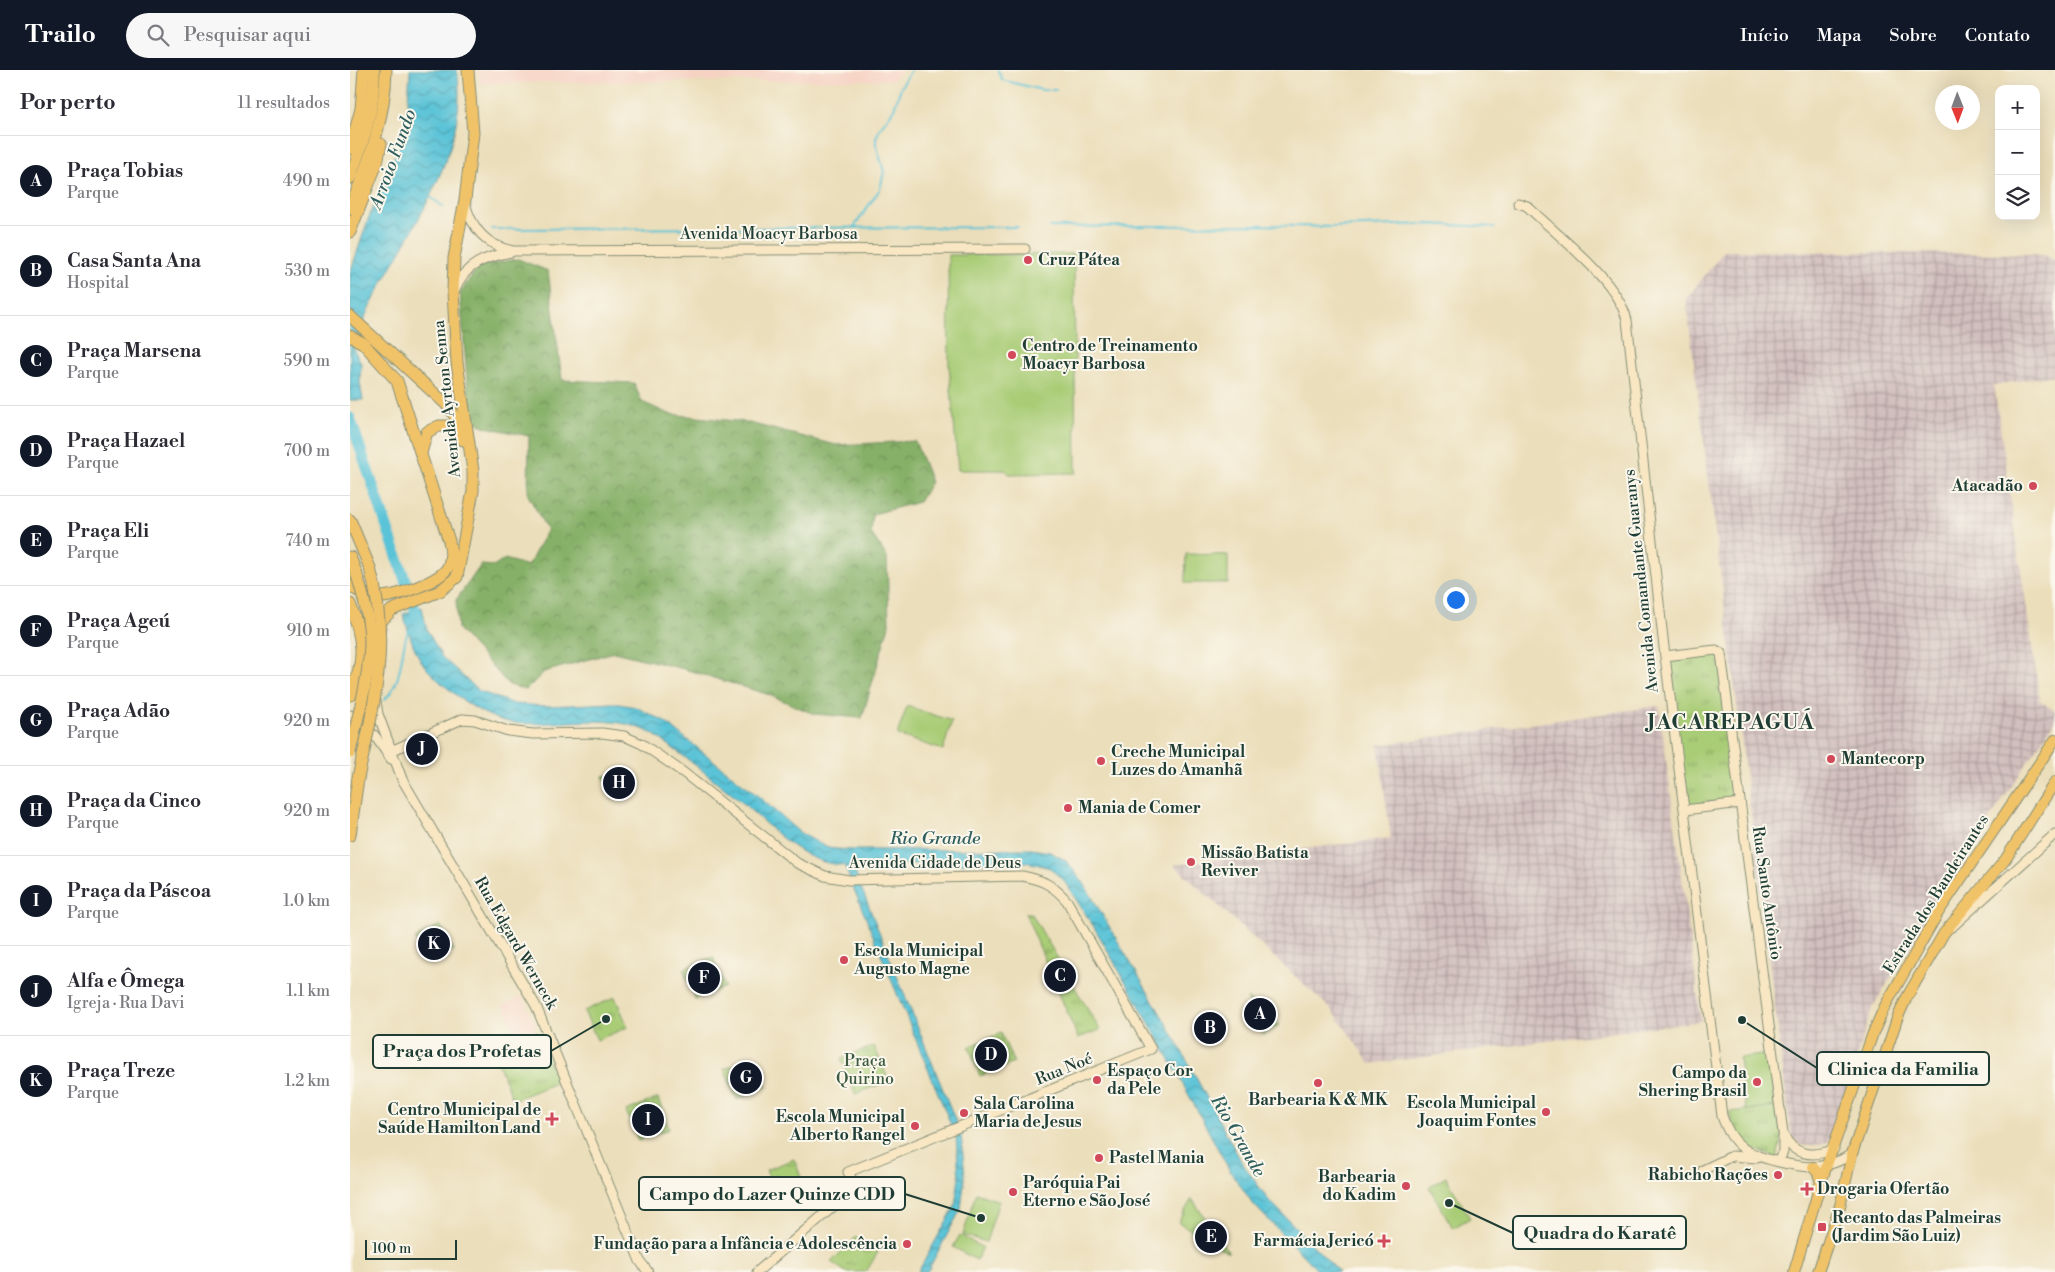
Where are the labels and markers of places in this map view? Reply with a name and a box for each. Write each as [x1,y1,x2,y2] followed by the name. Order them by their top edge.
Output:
[1038,250,1120,270] place label: Cruz Pátea
[1022,254,1034,266] marker: Cruz Pátea
[1022,336,1198,374] place label: Centro de Treinamento Moacyr Barbosa
[1006,349,1018,361] marker: Centro de Treinamento Moacyr Barbosa
[1951,476,2023,496] place label: Atacadão
[2027,480,2039,492] marker: Atacadão
[406,730,438,768] pin: J
[1111,742,1246,780] place label: Creche Municipal Luzes do Amanhã
[1841,749,1925,769] place label: Mantecorp
[1825,753,1837,765] marker: Mantecorp
[1095,755,1107,767] marker: Creche Municipal Luzes do Amanhã
[603,764,635,802] pin: H
[1078,798,1201,818] place label: Mania de Comer
[1062,802,1074,814] marker: Mania de Comer
[1201,843,1309,881] place label: Missão Batista Reviver
[1185,856,1197,868] marker: Missão Batista Reviver
[418,925,450,963] pin: K
[853,941,984,979] place label: Escola Municipal Augusto Magne
[838,954,850,966] marker: Escola Municipal Augusto Magne
[1044,957,1076,995] pin: C
[688,959,720,997] pin: F
[1244,995,1276,1033] pin: A
[1194,1009,1226,1047] pin: B
[373,1035,551,1068] callout: Praça dos Profetas
[975,1036,1007,1074] pin: D
[1817,1052,1989,1085] callout: Clinica da Familia
[730,1059,762,1097] pin: G
[1107,1061,1193,1099] place label: Espaço Cor da Pele
[1639,1063,1748,1101] place label: Campo da Shering Brasil
[1091,1074,1103,1086] marker: Espaço Cor da Pele
[1751,1076,1763,1088] marker: Campo da Shering Brasil
[1312,1077,1324,1089] marker: Barbearia K & MK
[1248,1090,1389,1110] place label: Barbearia K & MK
[1407,1093,1537,1131] place label: Escola Municipal Joaquim Fontes
[974,1094,1082,1132] place label: Sala Carolina Maria de Jesus
[378,1100,541,1138] place label: Centro Municipal de Saúde Hamilton Land
[632,1101,664,1139] pin: I
[1540,1106,1552,1118] marker: Escola Municipal Joaquim Fontes
[776,1107,906,1145] place label: Escola Municipal Alberto Rangel
[958,1107,970,1119] marker: Sala Carolina Maria de Jesus
[545,1112,559,1126] marker: Centro Municipal de Saúde Hamilton Land
[909,1120,921,1132] marker: Escola Municipal Alberto Rangel
[1109,1148,1205,1168] place label: Pastel Mania
[1093,1152,1105,1164] marker: Pastel Mania
[1648,1165,1768,1185] place label: Rabicho Rações
[1318,1167,1396,1205] place label: Barbearia do Kadim
[1772,1169,1784,1181] marker: Rabicho Rações
[1023,1173,1151,1211] place label: Paróquia Pai Eterno e São José
[639,1177,905,1210] callout: Campo do Lazer Quinze CDD
[1817,1179,1950,1199] place label: Drogaria Ofertão
[1400,1180,1412,1192] marker: Barbearia do Kadim
[1801,1183,1813,1195] marker: Drogaria Ofertão
[1007,1186,1019,1198] marker: Paróquia Pai Eterno e São José
[1832,1208,2001,1246] place label: Recanto das Palmeiras (Jardim São Luiz)
[1513,1216,1686,1249] callout: Quadra do Karatê
[1195,1218,1227,1256] pin: E
[1816,1221,1828,1233] marker: Recanto das Palmeiras (Jardim São Luiz)
[1253,1231,1374,1251] place label: Farmácia Jericó
[594,1234,897,1254] place label: Fundação para a Infância e Adolescência
[1378,1235,1390,1247] marker: Farmácia Jericó
[901,1238,913,1250] marker: Fundação para a Infância e Adolescência

